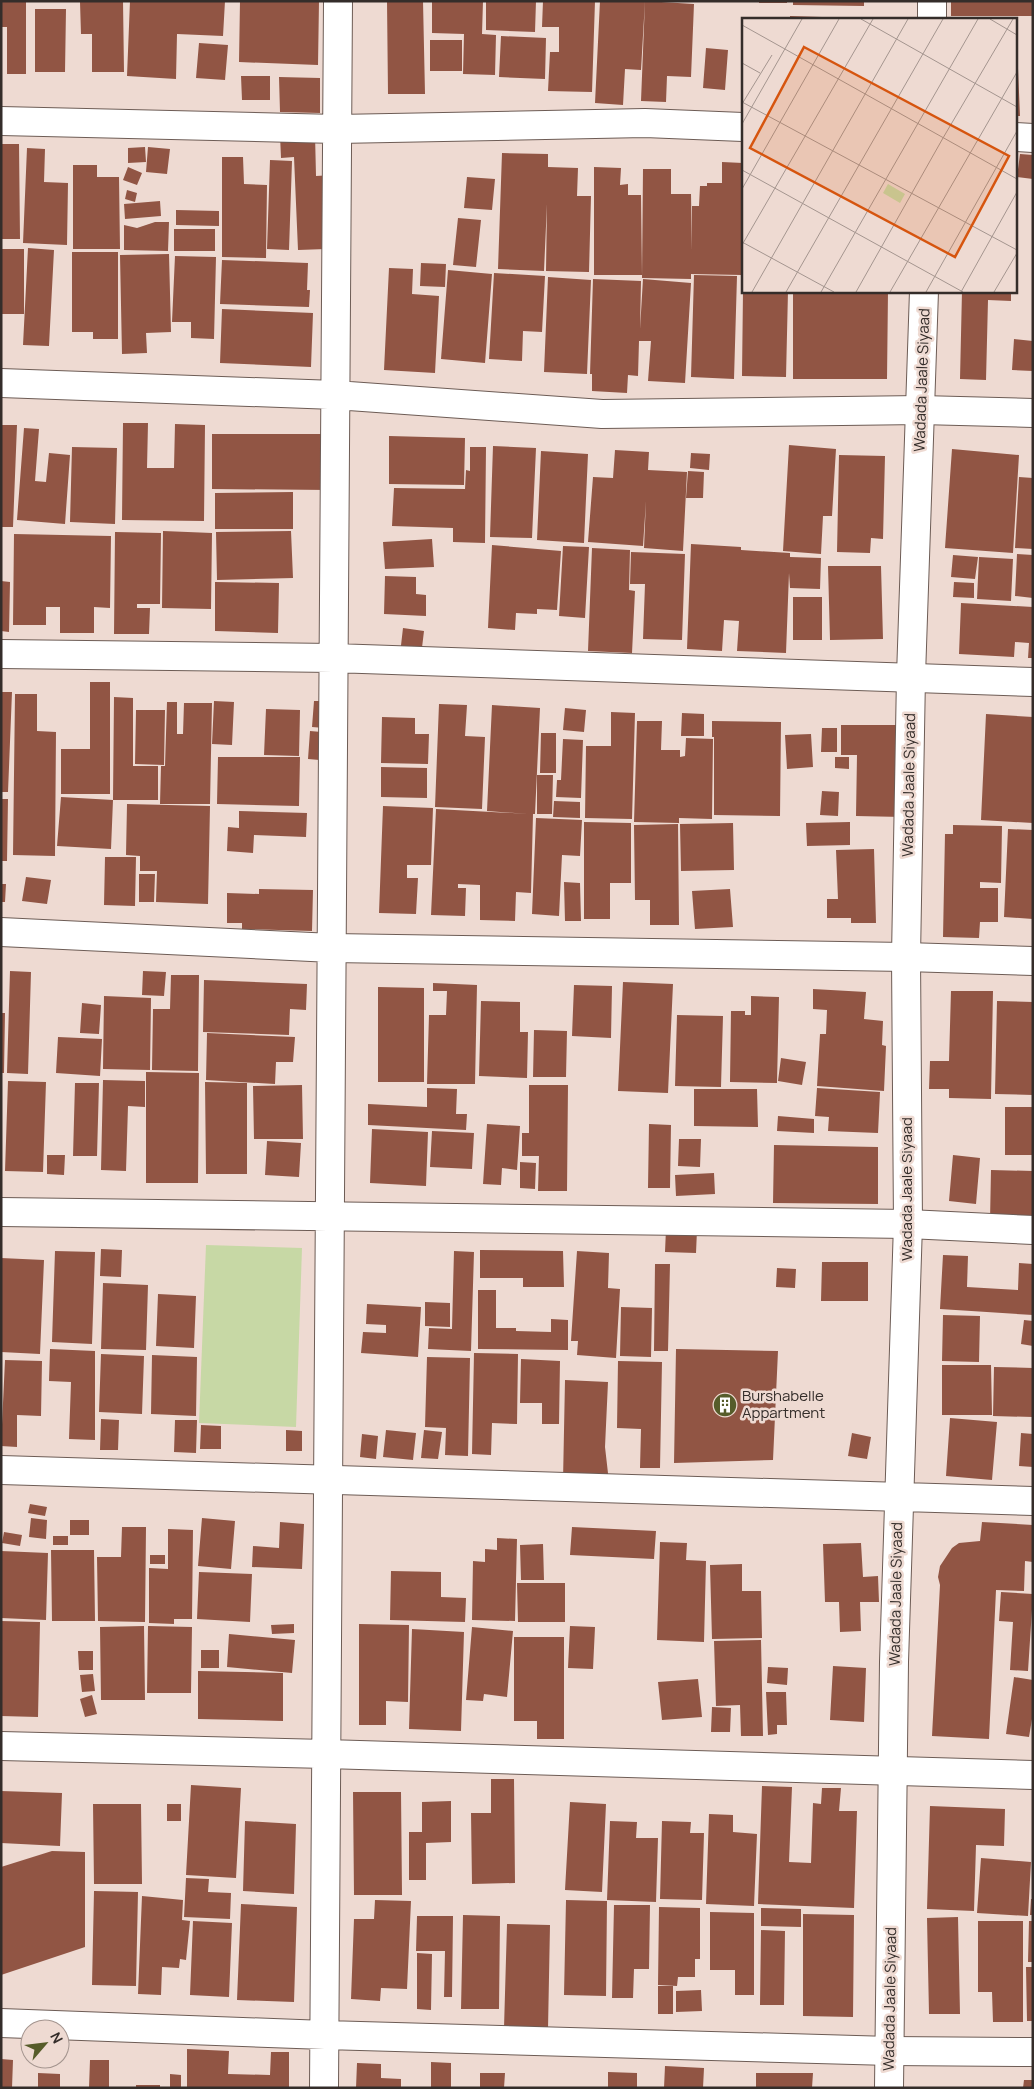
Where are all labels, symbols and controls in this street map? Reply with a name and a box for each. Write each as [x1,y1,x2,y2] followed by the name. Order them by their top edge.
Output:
[742,18,1016,292] inset map
[908,308,935,452] street label: Wadada Jaale Siyaad
[897,713,920,857] street label: Wadada Jaale Siyaad
[896,1117,917,1261] street label: Wadada Jaale Siyaad
[742,1385,825,1423] place label: Burshabelle Appartment
[712,1392,738,1418] building icon: Burshabelle Appartment
[884,1522,907,1666] street label: Wadada Jaale Siyaad
[878,1927,901,2071] street label: Wadada Jaale Siyaad
[20,2019,70,2069] north arrow
[46,2029,68,2047] text: N

